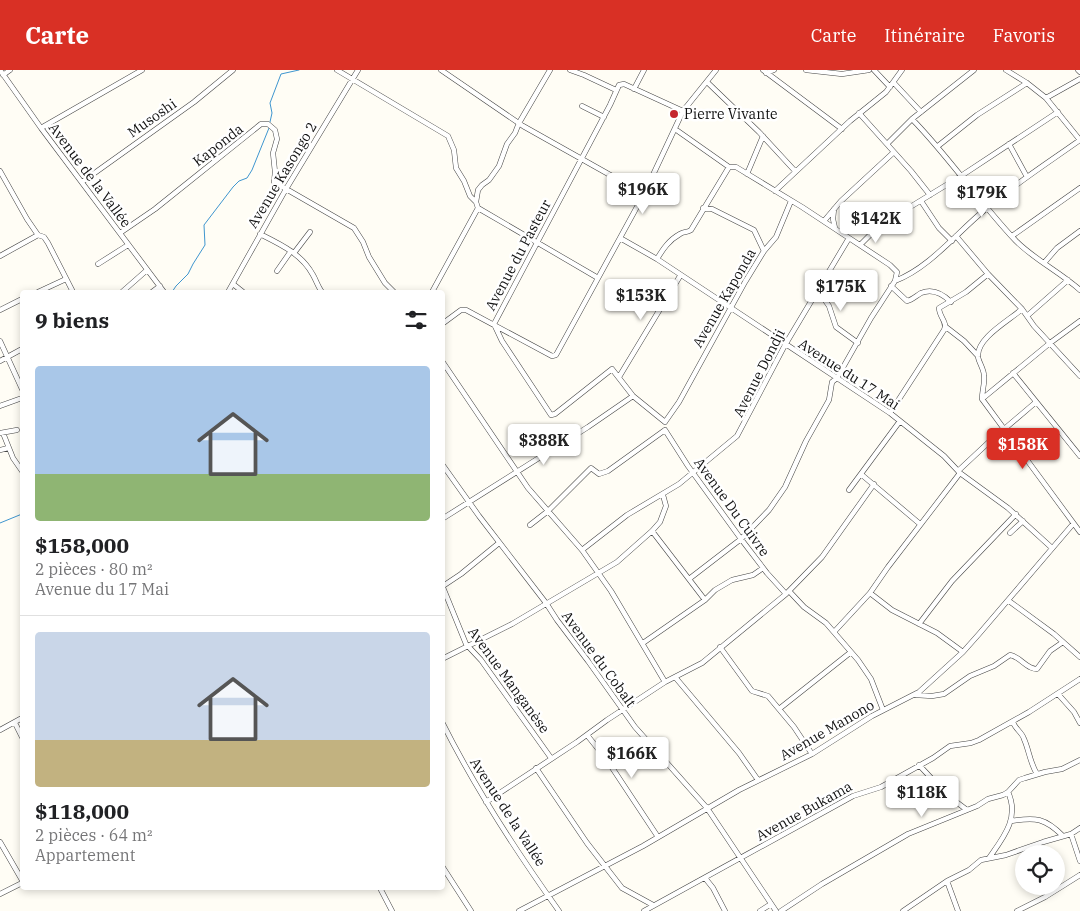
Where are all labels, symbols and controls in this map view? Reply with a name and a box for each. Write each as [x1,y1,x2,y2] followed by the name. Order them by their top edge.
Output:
[25,19,89,51] text: Carte
[811,24,856,47] text: Carte
[884,24,965,47] text: Itinéraire
[993,24,1055,47] text: Favoris
[124,95,180,141] street label: Musoshi
[684,105,778,123] place label: Pierre Vivante
[668,108,680,120] marker: Pierre Vivante
[45,119,135,231] street label: Avenue de la Vallée
[243,119,321,231] street label: Avenue Kasongo 2
[189,120,247,170] street label: Kaponda
[608,172,678,215] pin: $196K
[947,176,1017,218] pin: $179K
[618,179,668,199] text: $196K
[957,182,1007,202] text: $179K
[481,196,555,314] street label: Avenue du Pasteur
[841,202,911,244] pin: $142K
[851,208,901,228] text: $142K
[688,245,760,351] street label: Avenue Kaponda
[806,270,876,312] pin: $175K
[816,276,866,296] text: $175K
[606,278,676,321] pin: $153K
[616,285,666,305] text: $153K
[35,306,109,334] text: 9 biens
[402,306,430,334] icon: filters
[729,326,789,420] street label: Avenue Dondji
[795,335,903,413] street label: Avenue du 17 Mai
[188,399,278,489] icon: home
[509,424,579,466] pin: $388K
[988,428,1058,470] pin: $158K
[519,430,569,450] text: $388K
[998,434,1048,454] text: $158K
[690,454,774,560] street label: Avenue Du Cuivre
[35,531,129,559] text: $158,000
[35,559,153,579] text: 2 pièces · 80 m²
[35,579,169,599] text: Avenue du 17 Mai
[558,607,640,711] street label: Avenue du Cobalt
[464,623,554,737] street label: Avenue Manganèse
[188,664,278,754] icon: home
[777,696,877,764] street label: Avenue Manono
[597,736,667,779] pin: $166K
[607,743,657,763] text: $166K
[466,754,550,870] street label: Avenue de la Vallée
[887,776,957,818] pin: $118K
[753,777,856,845] street label: Avenue Bukama
[897,782,947,802] text: $118K
[35,797,129,825] text: $118,000
[35,825,153,845] text: 2 pièces · 64 m²
[35,845,136,865] text: Appartement
[1015,845,1065,895] map controls
[1015,845,1065,895] button: locate

